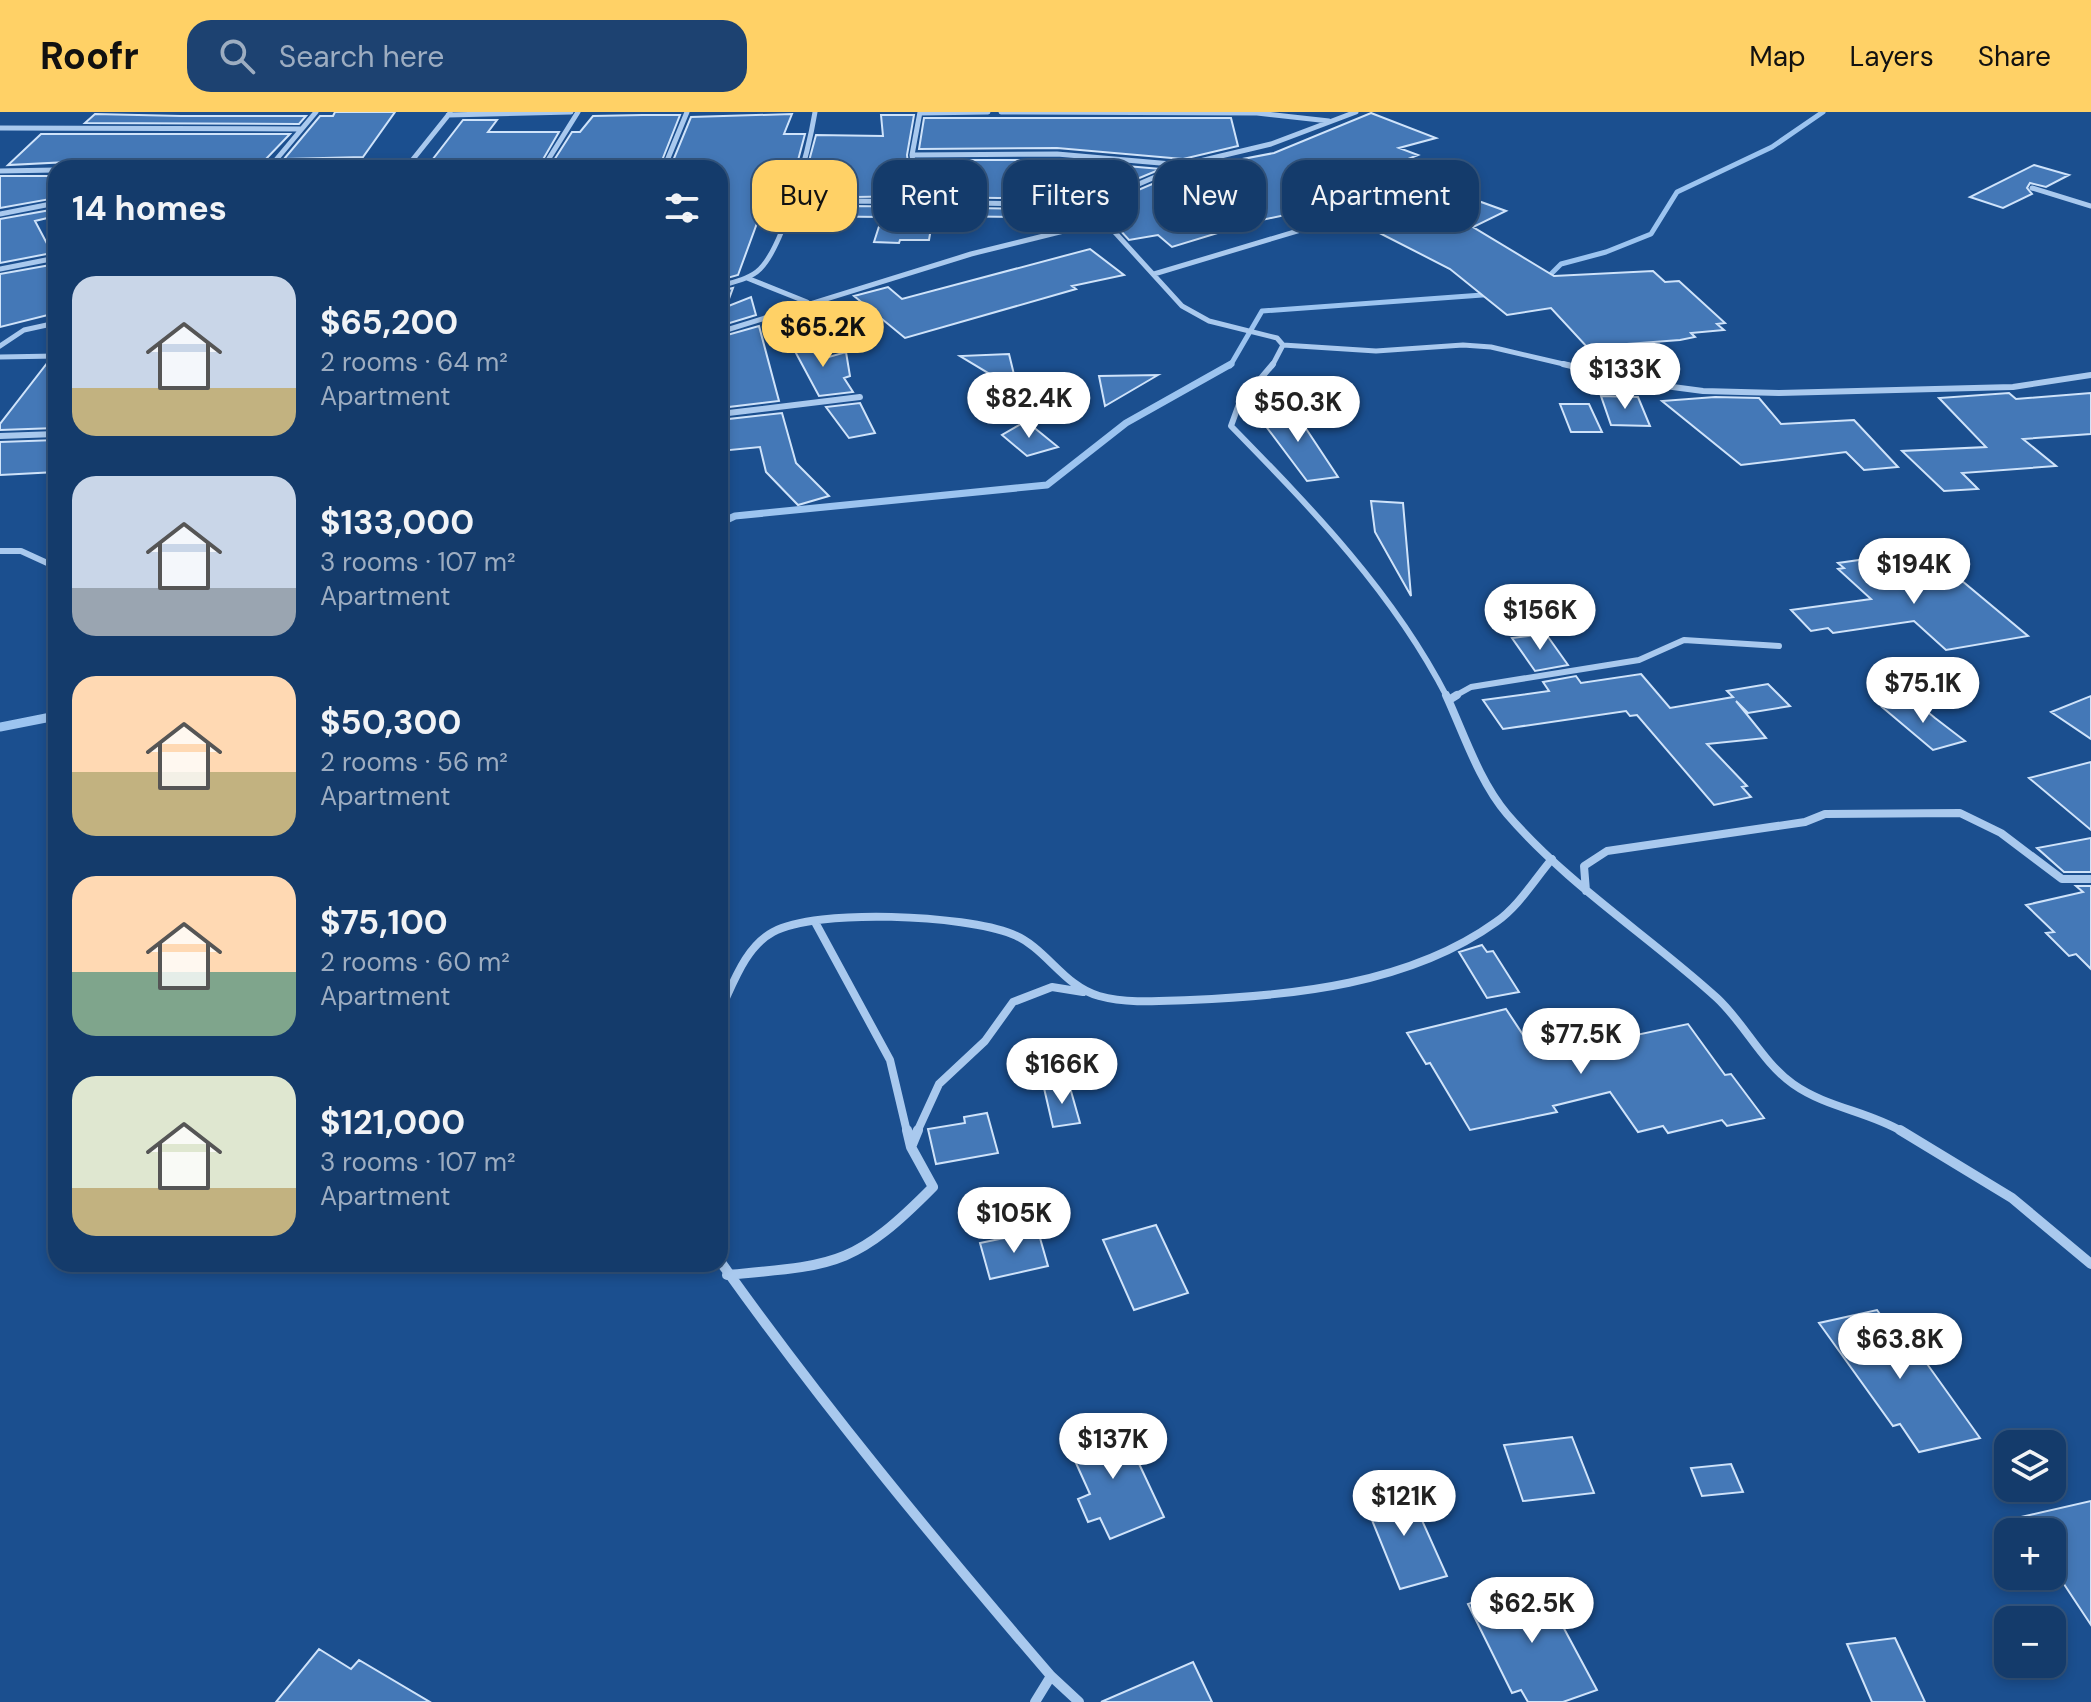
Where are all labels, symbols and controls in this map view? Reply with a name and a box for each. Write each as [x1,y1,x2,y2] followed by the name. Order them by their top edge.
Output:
[187,20,747,92] search box
[40,31,139,81] text: Roofr
[215,34,259,78] icon: search
[279,37,444,76] text: Search here
[1749,38,1806,75] text: Map
[1850,38,1934,75] text: Layers
[1978,38,2051,75] text: Share
[752,160,857,232] chip: Buy
[873,160,987,232] chip: Rent
[1003,160,1138,232] chip: Filters
[1154,160,1266,232] chip: New
[1282,160,1479,232] chip: Apartment
[72,186,227,231] text: 14 homes
[660,186,704,230] icon: filters
[320,300,458,345] text: $65,200
[758,301,888,369] pin: $65.2K
[136,308,232,404] icon: home
[780,310,866,344] text: $65.2K
[1569,343,1681,411] pin: $133K
[320,345,508,379] text: 2 rooms · 64 m²
[1588,352,1662,386] text: $133K
[964,372,1094,440] pin: $82.4K
[1233,376,1363,444] pin: $50.3K
[320,379,451,413] text: Apartment
[985,381,1073,415] text: $82.4K
[1254,385,1342,419] text: $50.3K
[320,500,474,545] text: $133,000
[136,508,232,604] icon: home
[1858,538,1970,606] pin: $194K
[320,545,516,579] text: 3 rooms · 107 m²
[1876,547,1952,581] text: $194K
[320,579,451,613] text: Apartment
[1484,584,1596,652] pin: $156K
[1503,593,1577,627] text: $156K
[1858,657,1988,725] pin: $75.1K
[1884,666,1962,700] text: $75.1K
[320,700,461,745] text: $50,300
[136,708,232,804] icon: home
[320,745,508,779] text: 2 rooms · 56 m²
[320,779,451,813] text: Apartment
[320,900,448,945] text: $75,100
[136,908,232,1004] icon: home
[320,945,510,979] text: 2 rooms · 60 m²
[320,979,451,1013] text: Apartment
[1516,1008,1646,1076] pin: $77.5K
[1540,1017,1622,1051] text: $77.5K
[1006,1038,1118,1106] pin: $166K
[1024,1047,1100,1081] text: $166K
[320,1100,465,1145] text: $121,000
[136,1108,232,1204] icon: home
[320,1145,516,1179] text: 3 rooms · 107 m²
[320,1179,451,1213] text: Apartment
[958,1187,1070,1255] pin: $105K
[976,1196,1052,1230] text: $105K
[1835,1313,1965,1381] pin: $63.8K
[1856,1322,1944,1356] text: $63.8K
[1057,1413,1169,1481] pin: $137K
[1077,1422,1149,1456] text: $137K
[1994,1430,2066,1678] map controls
[1994,1430,2066,1502] button: layers
[1348,1470,1460,1538] pin: $121K
[1371,1479,1437,1513] text: $121K
[1994,1518,2066,1590] button: +
[1467,1577,1597,1645] pin: $62.5K
[1489,1586,1575,1620] text: $62.5K
[1994,1606,2066,1678] button: −

